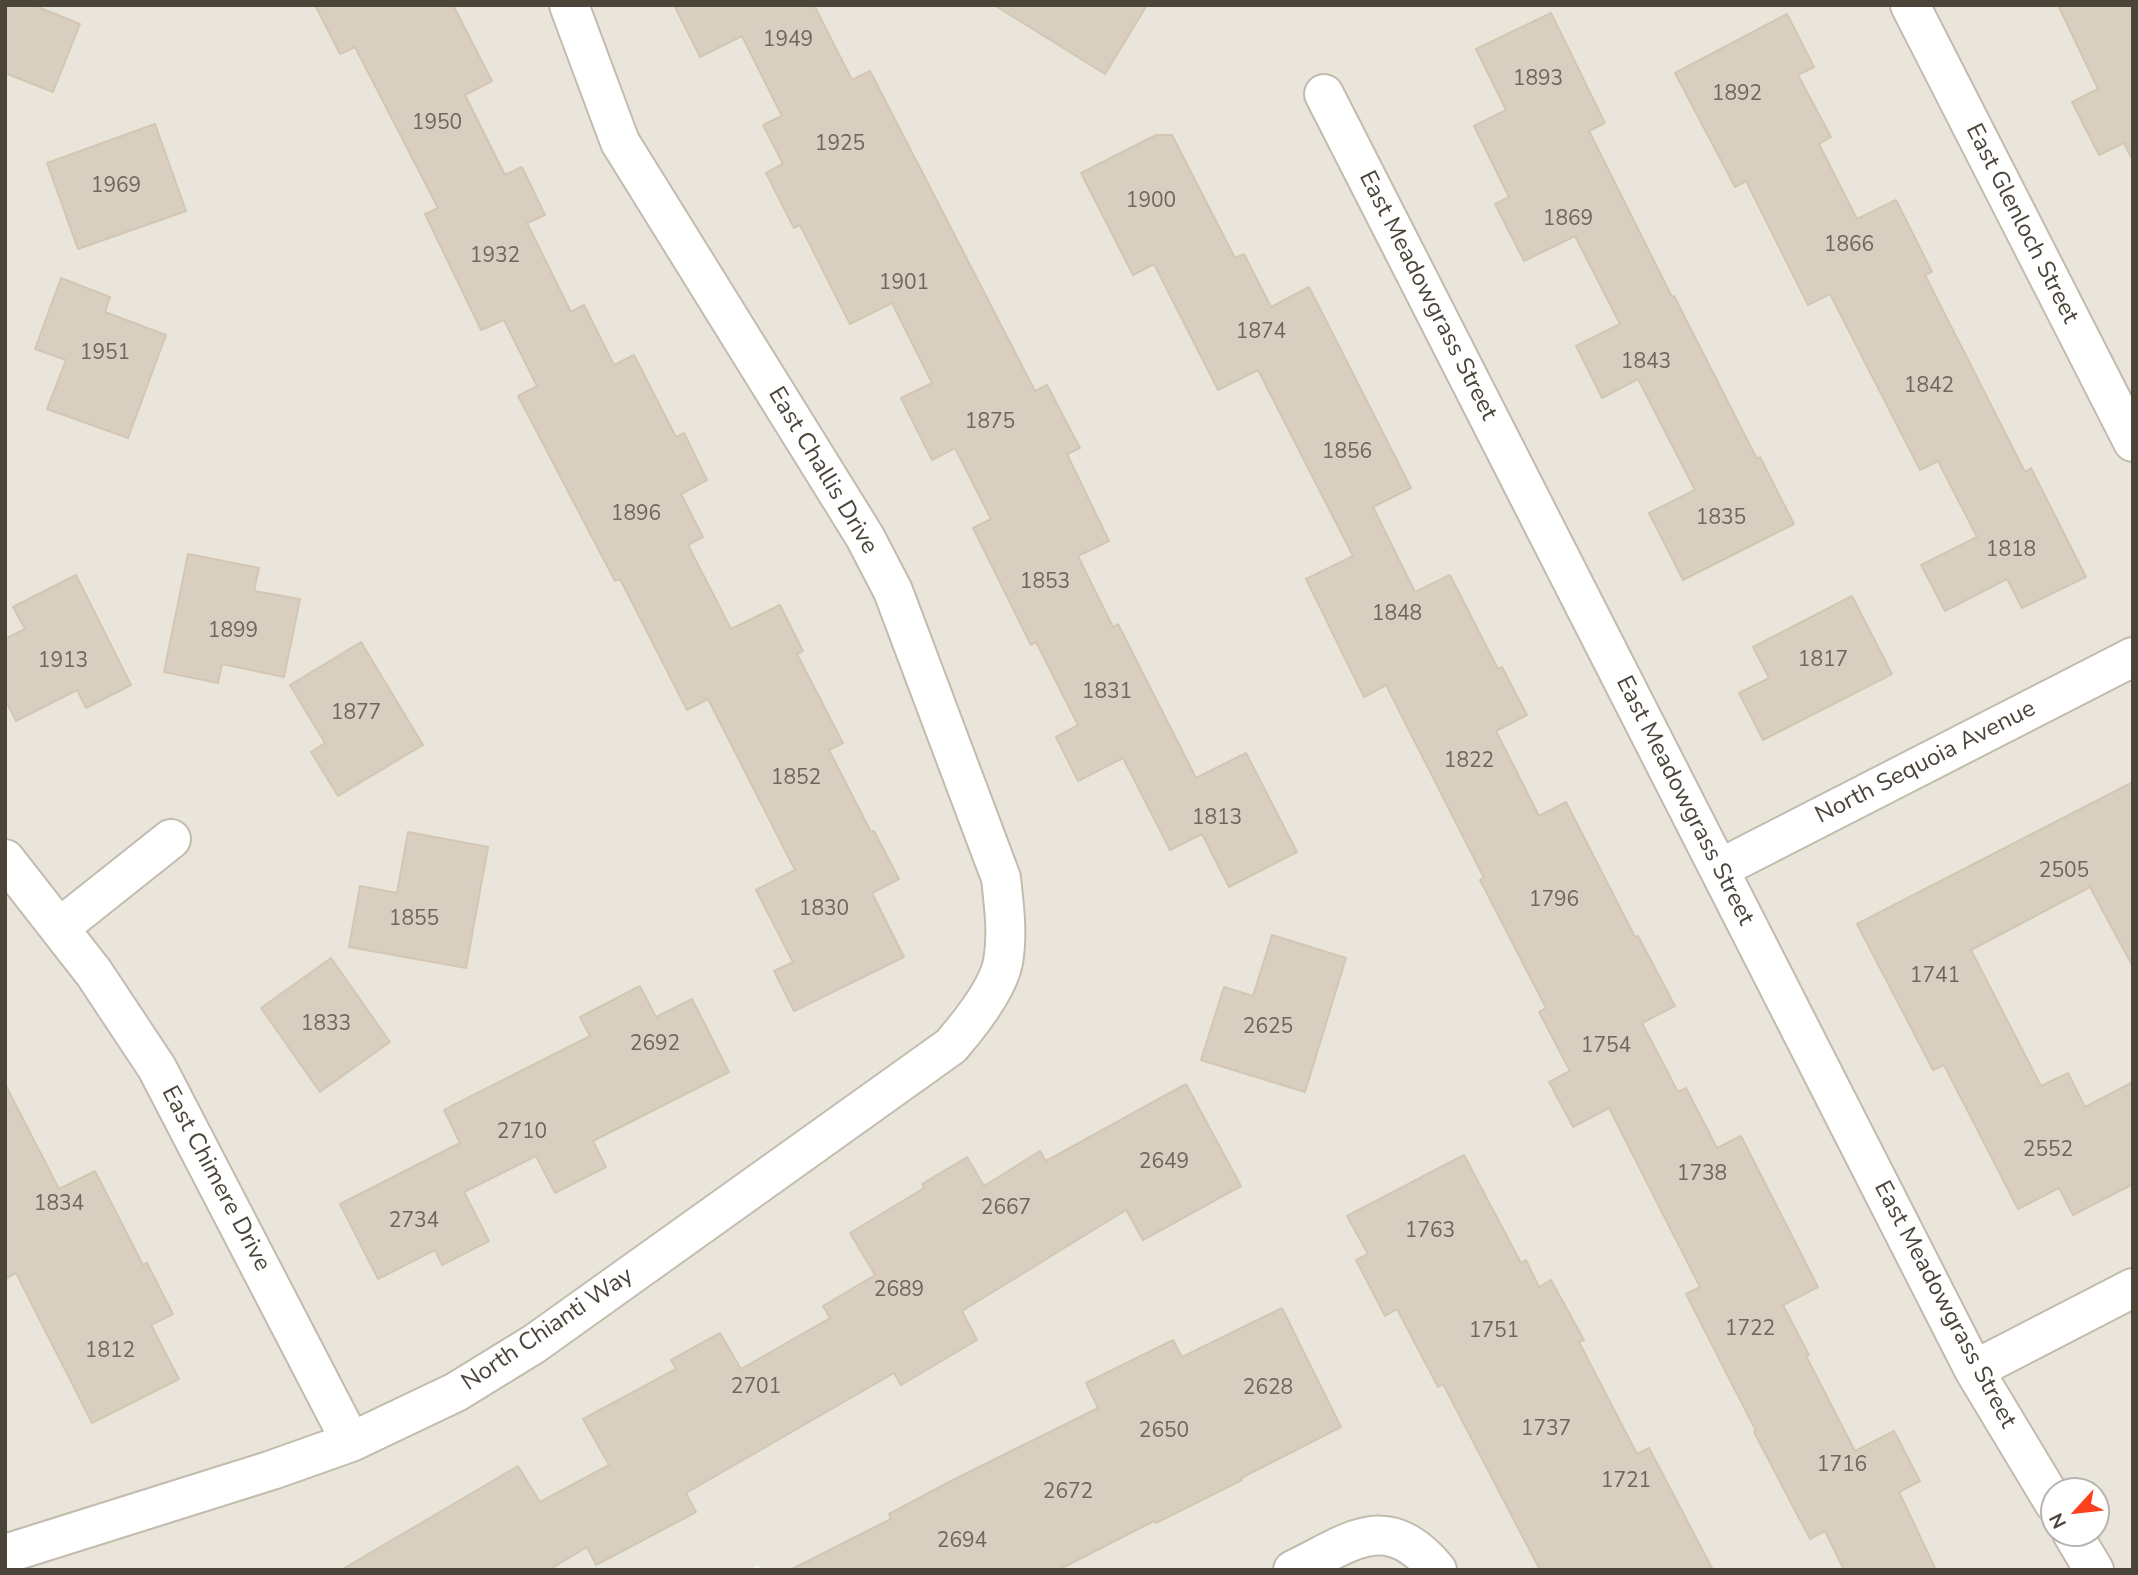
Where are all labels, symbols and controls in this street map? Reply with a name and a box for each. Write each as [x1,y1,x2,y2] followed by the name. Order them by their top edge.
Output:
[763,28,813,54] house number: 1949
[1513,67,1563,93] house number: 1893
[1712,82,1762,108] house number: 1892
[412,111,462,137] house number: 1950
[1958,119,2084,329] street label: East Glenloch Street
[815,132,865,158] house number: 1925
[1352,167,1502,425] street label: East Meadowgrass Street
[91,174,141,200] house number: 1969
[1126,189,1176,215] house number: 1900
[1543,207,1593,233] house number: 1869
[1824,233,1874,259] house number: 1866
[470,244,520,270] house number: 1932
[879,271,929,297] house number: 1901
[1236,320,1286,346] house number: 1874
[80,341,130,367] house number: 1951
[1621,350,1671,376] house number: 1843
[1904,374,1954,400] house number: 1842
[761,382,883,560] street label: East Challis Drive
[965,410,1015,436] house number: 1875
[1322,440,1372,466] house number: 1856
[611,502,661,528] house number: 1896
[1696,506,1746,532] house number: 1835
[1986,538,2036,564] house number: 1818
[1020,570,1070,596] house number: 1853
[1372,602,1422,628] house number: 1848
[208,619,258,645] house number: 1899
[1798,648,1848,674] house number: 1817
[38,649,88,675] house number: 1913
[1609,672,1759,930] street label: East Meadowgrass Street
[1082,680,1132,706] house number: 1831
[1811,695,2041,831] street label: North Sequoia Avenue
[331,701,381,727] house number: 1877
[1444,749,1494,775] house number: 1822
[771,766,821,792] house number: 1852
[1192,806,1242,832] house number: 1813
[2039,859,2089,885] house number: 2505
[1529,888,1579,914] house number: 1796
[799,897,849,923] house number: 1830
[389,907,439,933] house number: 1855
[1910,964,1960,990] house number: 1741
[301,1012,351,1038] house number: 1833
[1243,1015,1293,1041] house number: 2625
[630,1032,680,1058] house number: 2692
[1581,1034,1631,1060] house number: 1754
[154,1082,276,1276] street label: East Chimere Drive
[497,1120,547,1146] house number: 2710
[2023,1138,2073,1164] house number: 2552
[1139,1150,1189,1176] house number: 2649
[1677,1162,1727,1188] house number: 1738
[1867,1177,2021,1433] street label: East Meadowgrass Street
[34,1192,84,1218] house number: 1834
[981,1196,1031,1222] house number: 2667
[389,1209,439,1235] house number: 2734
[1405,1219,1455,1245] house number: 1763
[457,1262,639,1398] street label: North Chianti Way
[874,1278,924,1304] house number: 2689
[1725,1317,1775,1343] house number: 1722
[1469,1319,1519,1345] house number: 1751
[85,1339,135,1365] house number: 1812
[731,1375,781,1401] house number: 2701
[1243,1376,1293,1402] house number: 2628
[1521,1417,1571,1443] house number: 1737
[1139,1419,1189,1445] house number: 2650
[1817,1453,1867,1479] house number: 1716
[1601,1469,1651,1495] house number: 1721
[2040,1477,2110,1547] north arrow
[1043,1480,1093,1506] house number: 2672
[2043,1508,2073,1533] text: N
[937,1529,987,1555] house number: 2694

